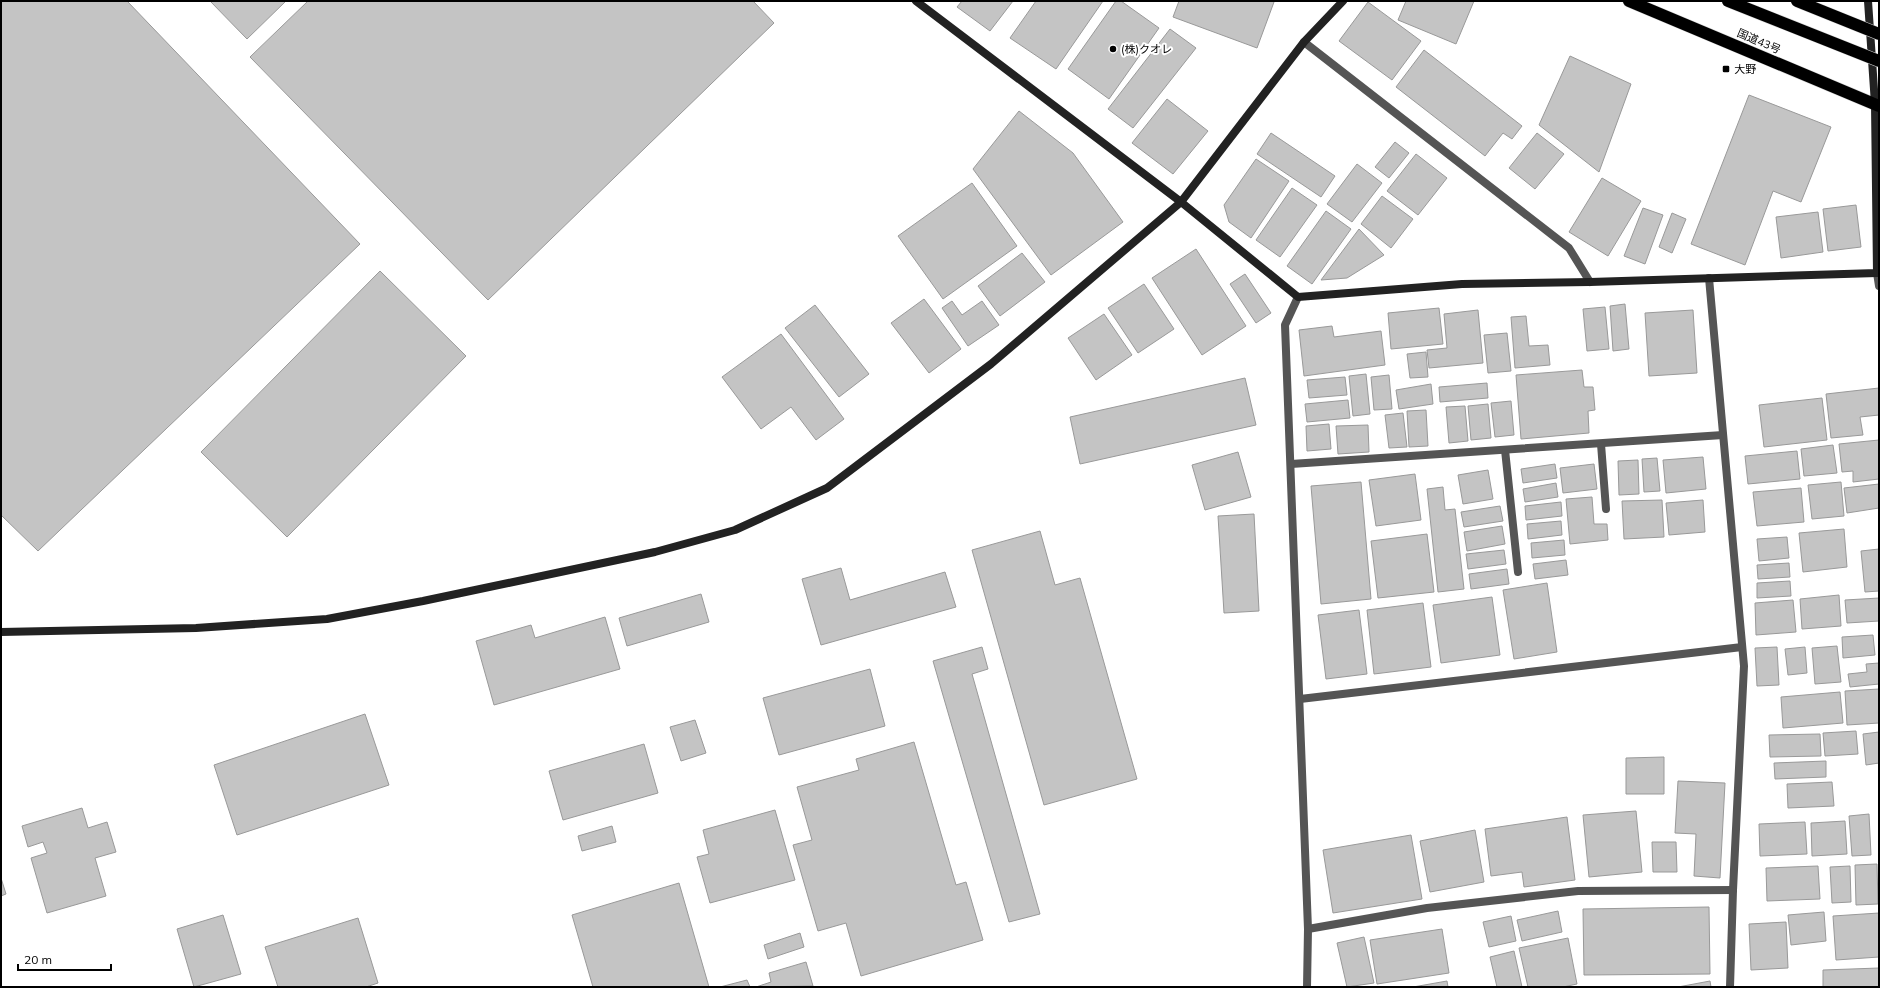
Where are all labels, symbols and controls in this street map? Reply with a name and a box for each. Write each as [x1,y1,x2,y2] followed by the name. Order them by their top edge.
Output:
[1735,26,1783,56] street label: 国道43号
[1121,42,1172,56] place label: (株)クオレ
[1108,44,1118,54] marker: (株)クオレ
[1734,62,1756,76] place label: 大野
[1721,64,1731,74] marker: 大野
[18,946,111,972] scale bar
[24,952,52,967] text: 20 m

